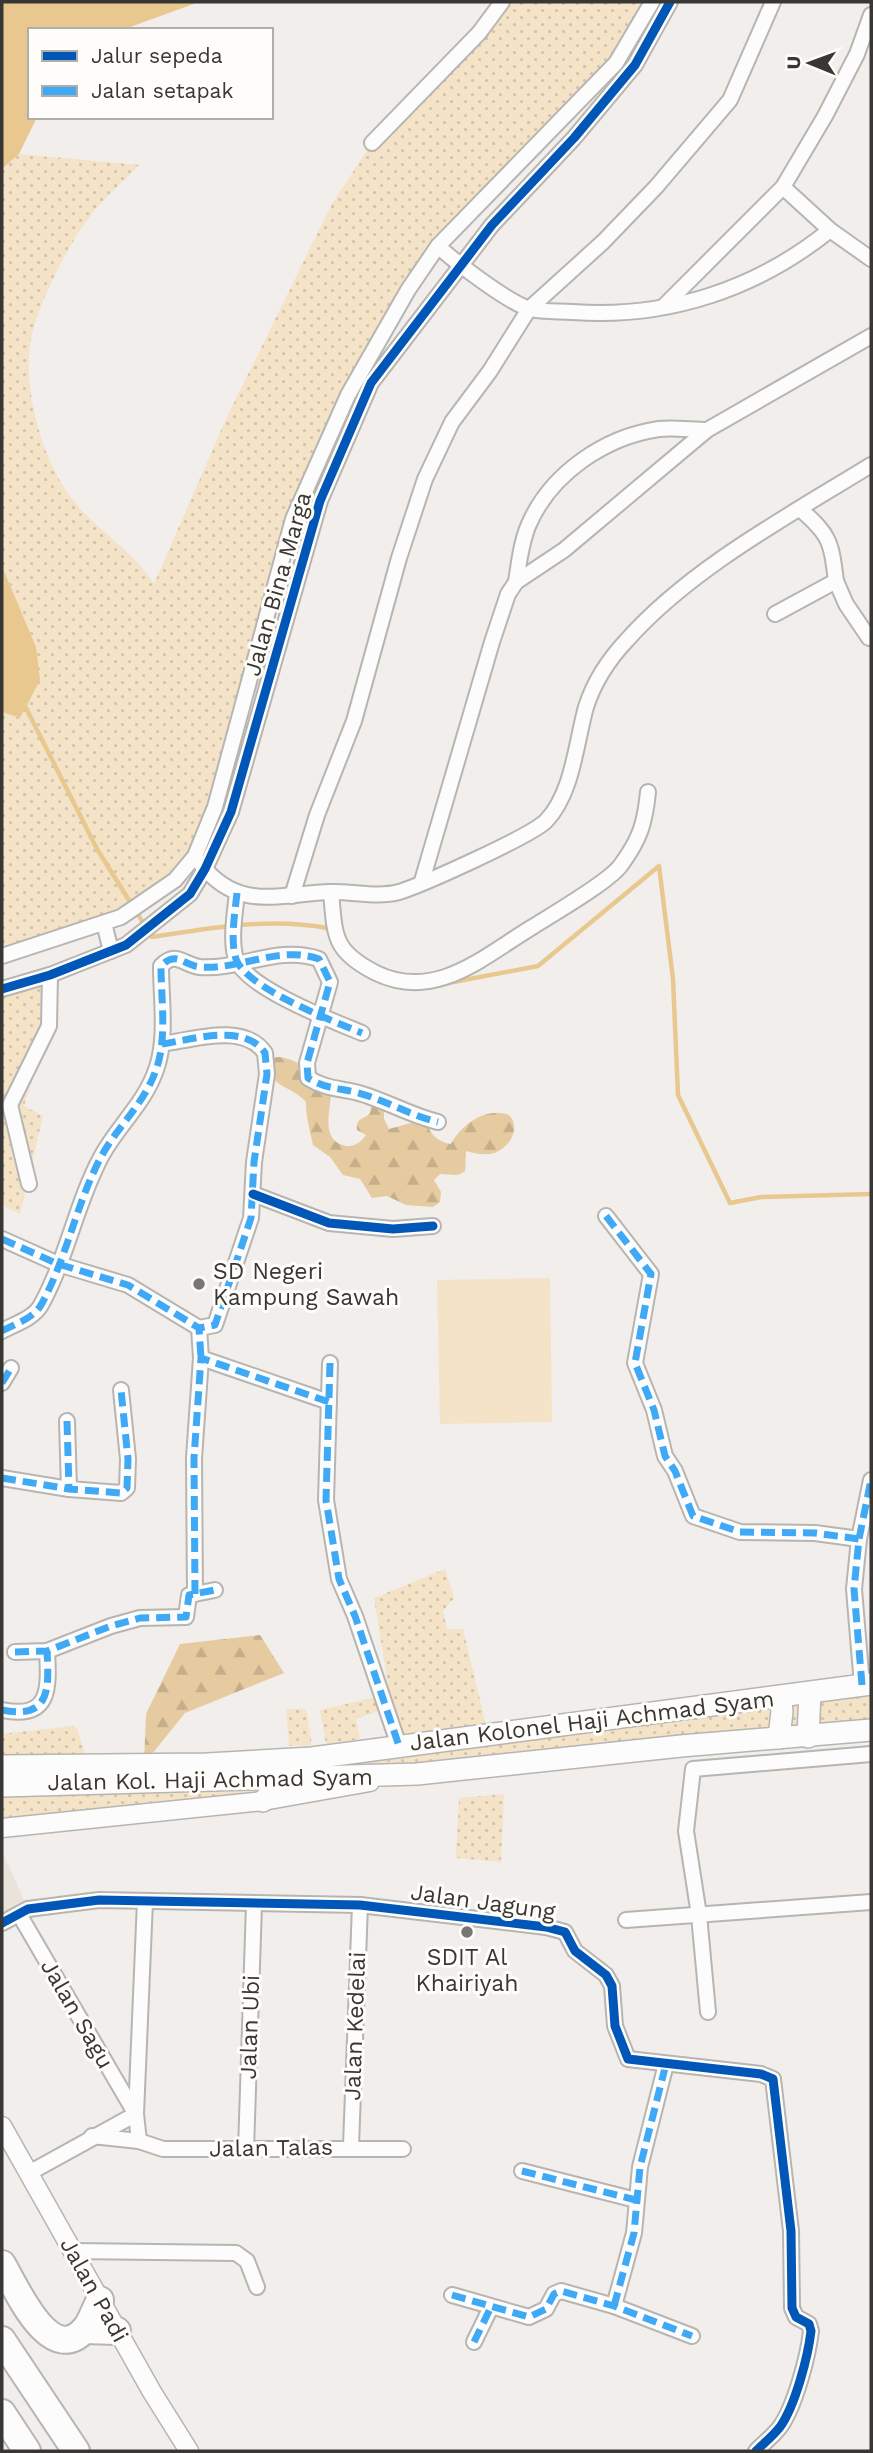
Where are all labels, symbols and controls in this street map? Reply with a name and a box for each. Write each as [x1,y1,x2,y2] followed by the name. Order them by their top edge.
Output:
[28,28,273,119] legend
[775,28,845,98] north arrow
[91,43,223,68] text: Jalur sepeda
[782,56,805,70] text: U
[91,78,233,103] text: Jalan setapak
[239,489,317,679] street label: Jalan Bina Marga
[213,1258,399,1311] place label: SD Negeri Kampung Sawah
[191,1276,207,1292] marker: SD Negeri Kampung Sawah
[408,1685,776,1757] street label: Jalan Kolonel Haji Achmad Syam
[47,1764,373,1796] street label: Jalan Kol. Haji Achmad Syam
[409,1878,558,1926] street label: Jalan Jagung
[459,1924,475,1940] marker: SDIT Al Khairiyah
[416,1944,518,1997] place label: SDIT Al Khairiyah
[339,1951,371,2101] street label: Jalan Kedelai
[35,1955,119,2073] street label: Jalan Sagu
[235,1974,265,2080] street label: Jalan Ubi
[209,2133,333,2163] street label: Jalan Talas
[54,2233,134,2347] street label: Jalan Padi

